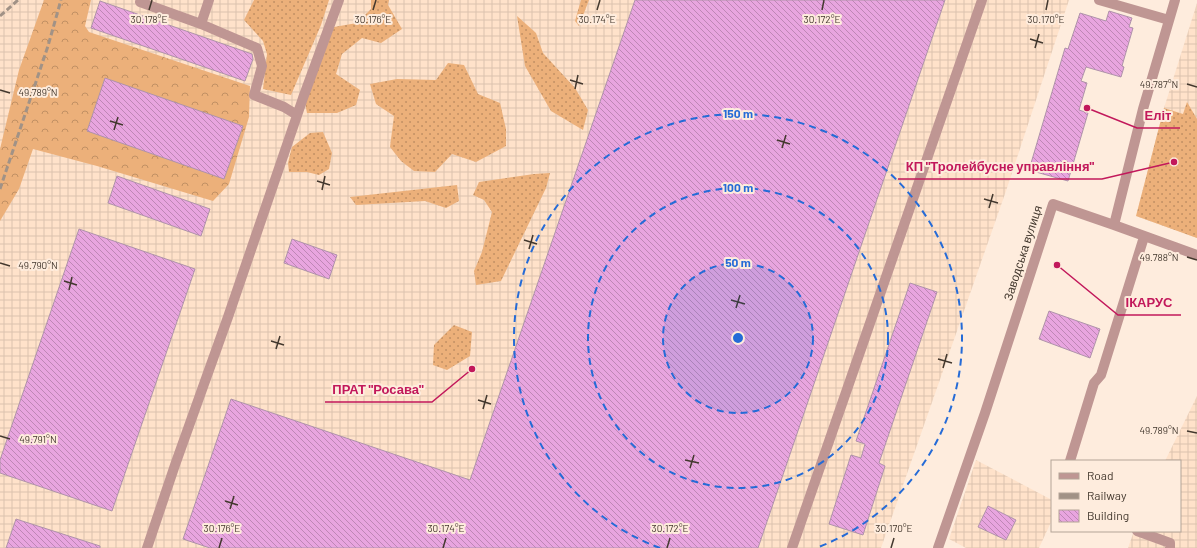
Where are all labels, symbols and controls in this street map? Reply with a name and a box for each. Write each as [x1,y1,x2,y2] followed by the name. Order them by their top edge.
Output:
[131,13,167,25] text: 30.178°E
[355,13,391,25] text: 30.176°E
[578,13,616,25] text: 30.174°E
[803,13,841,25] text: 30.172°E
[1027,13,1065,25] text: 30.170°E
[1140,78,1178,90] text: 49.787°N
[18,86,58,98] text: 49.789°N
[1137,103,1180,128] callout: Еліт
[723,106,753,120] text: 150 m
[1145,107,1171,123] text: Еліт
[898,154,1102,179] callout: КП "Тролейбусне управління"
[906,158,1095,174] text: КП "Тролейбусне управління"
[723,180,753,194] text: 100 m
[1000,203,1045,302] street label: Заводська вулиця
[1139,251,1179,263] text: 49.788°N
[725,255,751,269] text: 50 m
[18,259,58,271] text: 49.790°N
[1118,290,1181,315] callout: ІКАРУС
[1126,294,1173,310] text: ІКАРУС
[731,331,745,345] centre of rings
[325,377,432,402] callout: ПРАТ "Росава"
[332,381,424,397] text: ПРАТ "Росава"
[1139,424,1179,436] text: 49.789°N
[19,433,57,445] text: 49.791°N
[1051,460,1181,532] legend
[1087,468,1114,482] text: Road
[1087,488,1127,502] text: Railway
[1087,508,1129,522] text: Building
[204,522,240,534] text: 30.176°E
[427,522,465,534] text: 30.174°E
[651,522,689,534] text: 30.172°E
[875,522,913,534] text: 30.170°E

